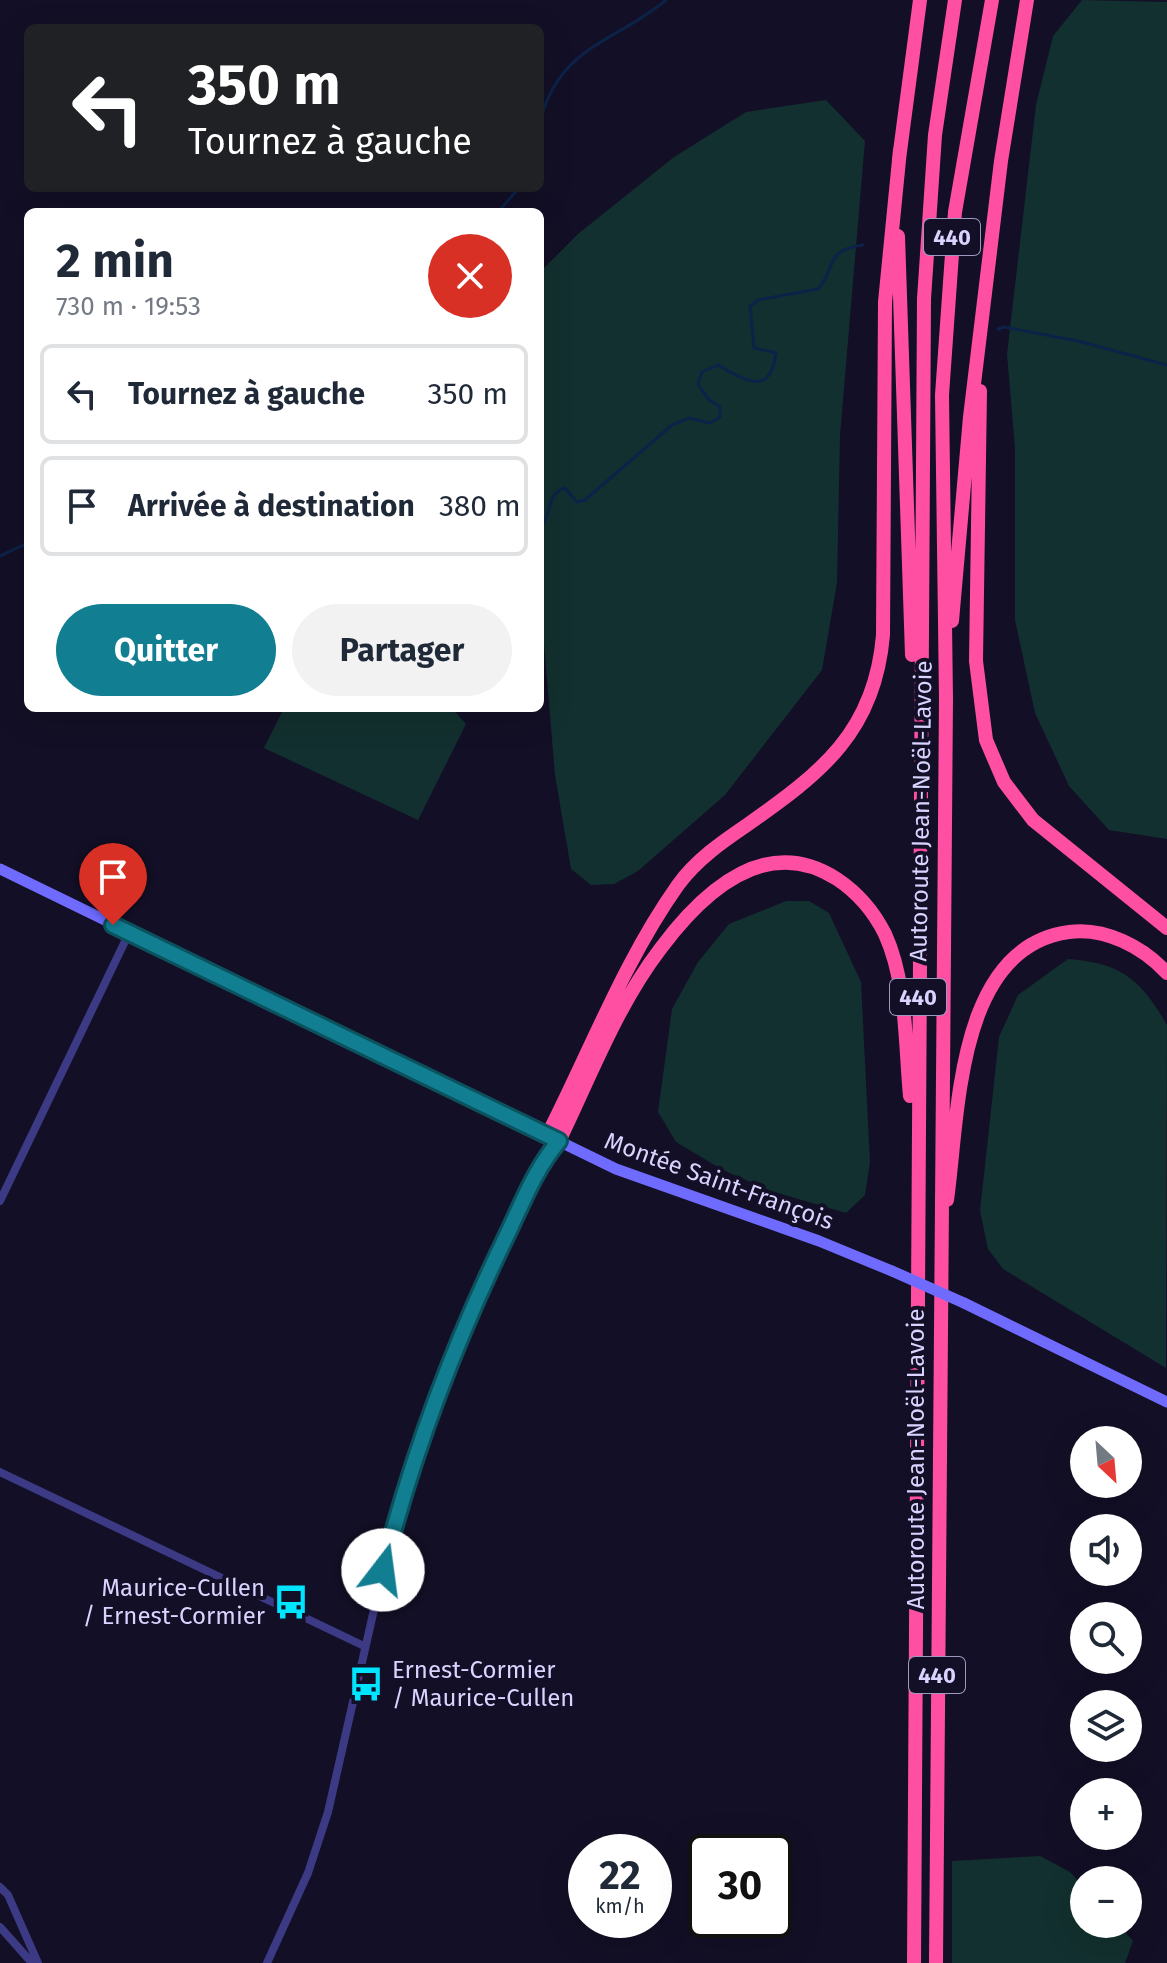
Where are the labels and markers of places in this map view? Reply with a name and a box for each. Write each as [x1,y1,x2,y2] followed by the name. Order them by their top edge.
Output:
[79,843,147,925] pin
[83,1574,266,1630] place label: Maurice-Cullen / Ernest-Cormier
[272,1583,310,1621] bus stop icon: Maurice-Cullen / Ernest-Cormier
[392,1656,574,1712] place label: Ernest-Cormier / Maurice-Cullen
[347,1665,385,1703] bus stop icon: Ernest-Cormier / Maurice-Cullen

